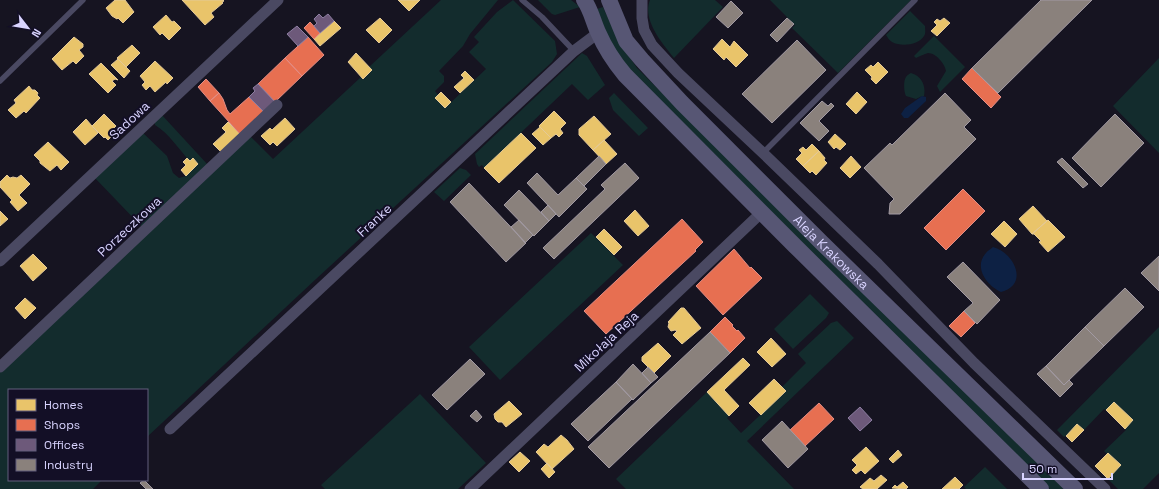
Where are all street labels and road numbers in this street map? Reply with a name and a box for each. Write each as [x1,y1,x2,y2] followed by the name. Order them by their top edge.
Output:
[106,97,154,143] street label: Sadowa
[94,192,165,260] street label: Porzeczkowa
[353,200,395,241] street label: Franke
[790,211,873,294] street label: Aleja Krakowska
[571,307,643,376] street label: Mikołaja Reja

